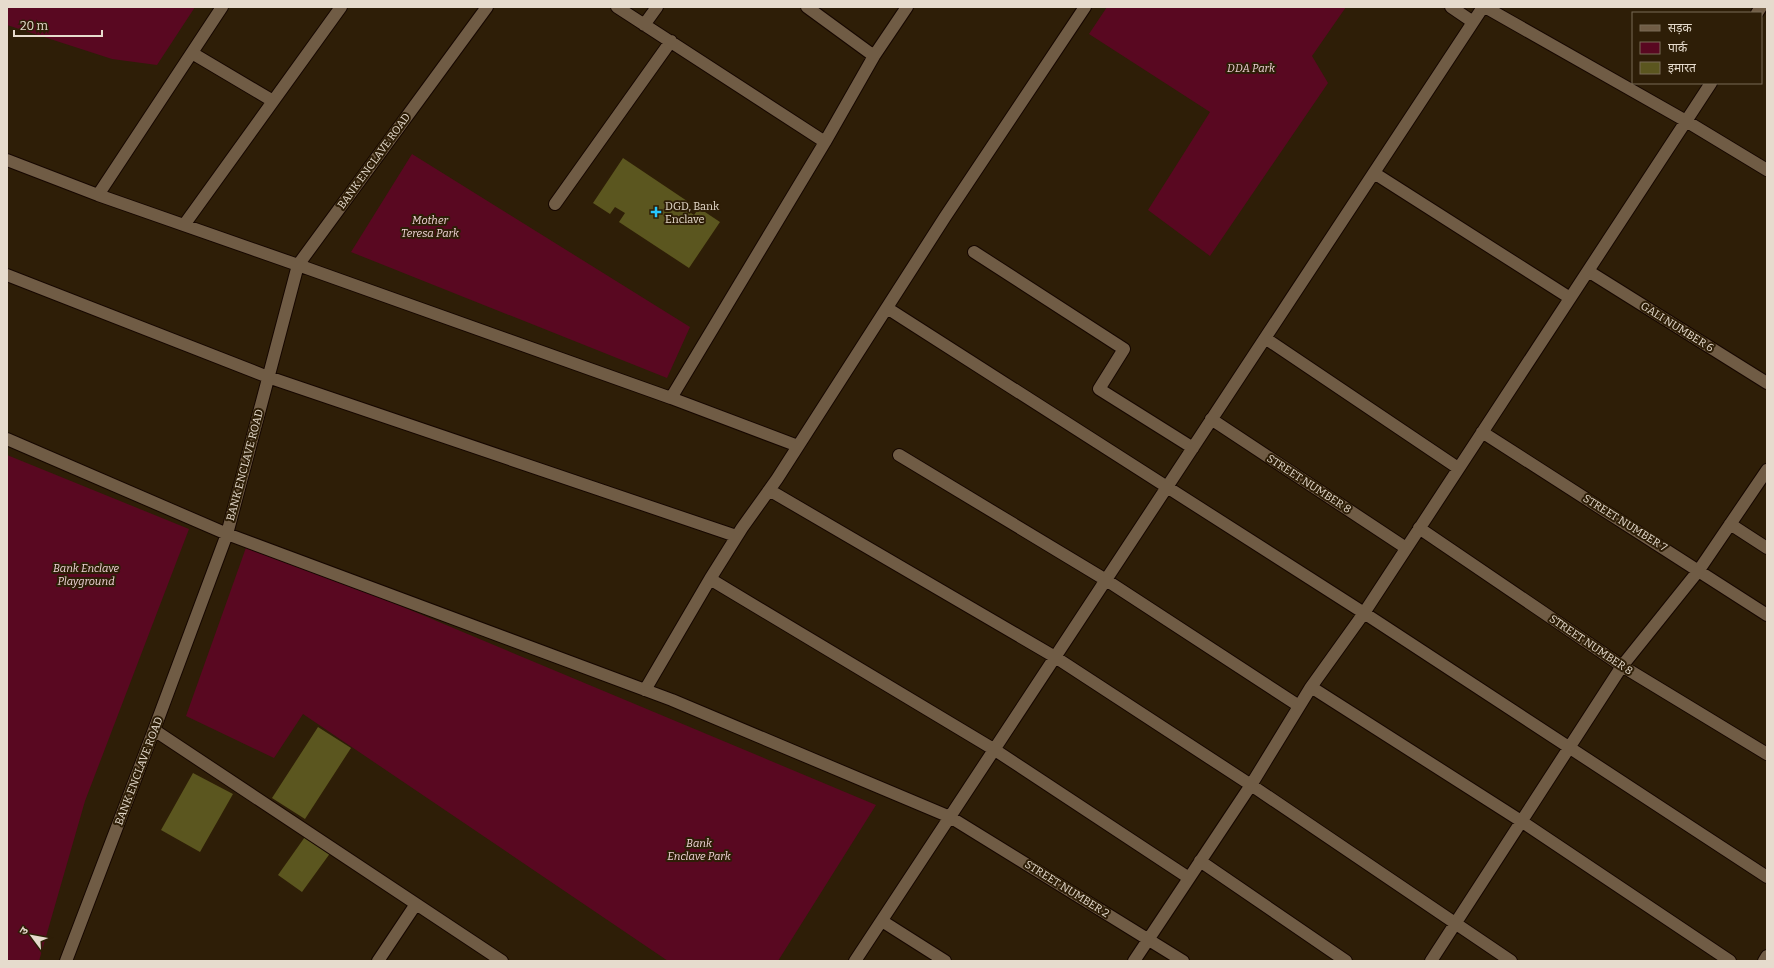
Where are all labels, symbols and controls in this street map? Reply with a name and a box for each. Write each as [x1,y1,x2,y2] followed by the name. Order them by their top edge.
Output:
[14,12,102,38] scale bar
[1632,12,1762,84] legend
[20,19,49,33] text: 20 m
[1668,21,1693,35] text: सड़क
[1668,41,1688,55] text: पार्क
[1668,61,1697,75] text: इमारत
[1227,62,1276,75] park label: DDA Park
[335,111,413,211] street label: BANK ENCLAVE ROAD
[665,200,720,226] place label: DGD, Bank Enclave
[650,206,662,218] marker: DGD, Bank Enclave
[401,214,460,240] park label: Mother Teresa Park
[1638,299,1716,355] street label: GALI NUMBER 6
[224,408,266,522] street label: BANK ENCLAVE ROAD
[1264,452,1354,516] street label: STREET NUMBER 8
[1581,492,1670,554] street label: STREET NUMBER 7
[53,562,120,588] park label: Bank Enclave Playground
[1547,612,1635,678] street label: STREET NUMBER 8
[112,715,166,827] street label: BANK ENCLAVE ROAD
[667,837,732,863] park label: Bank Enclave Park
[1022,858,1112,920] street label: STREET NUMBER 2
[12,916,52,956] north arrow
[17,924,31,937] text: उ

